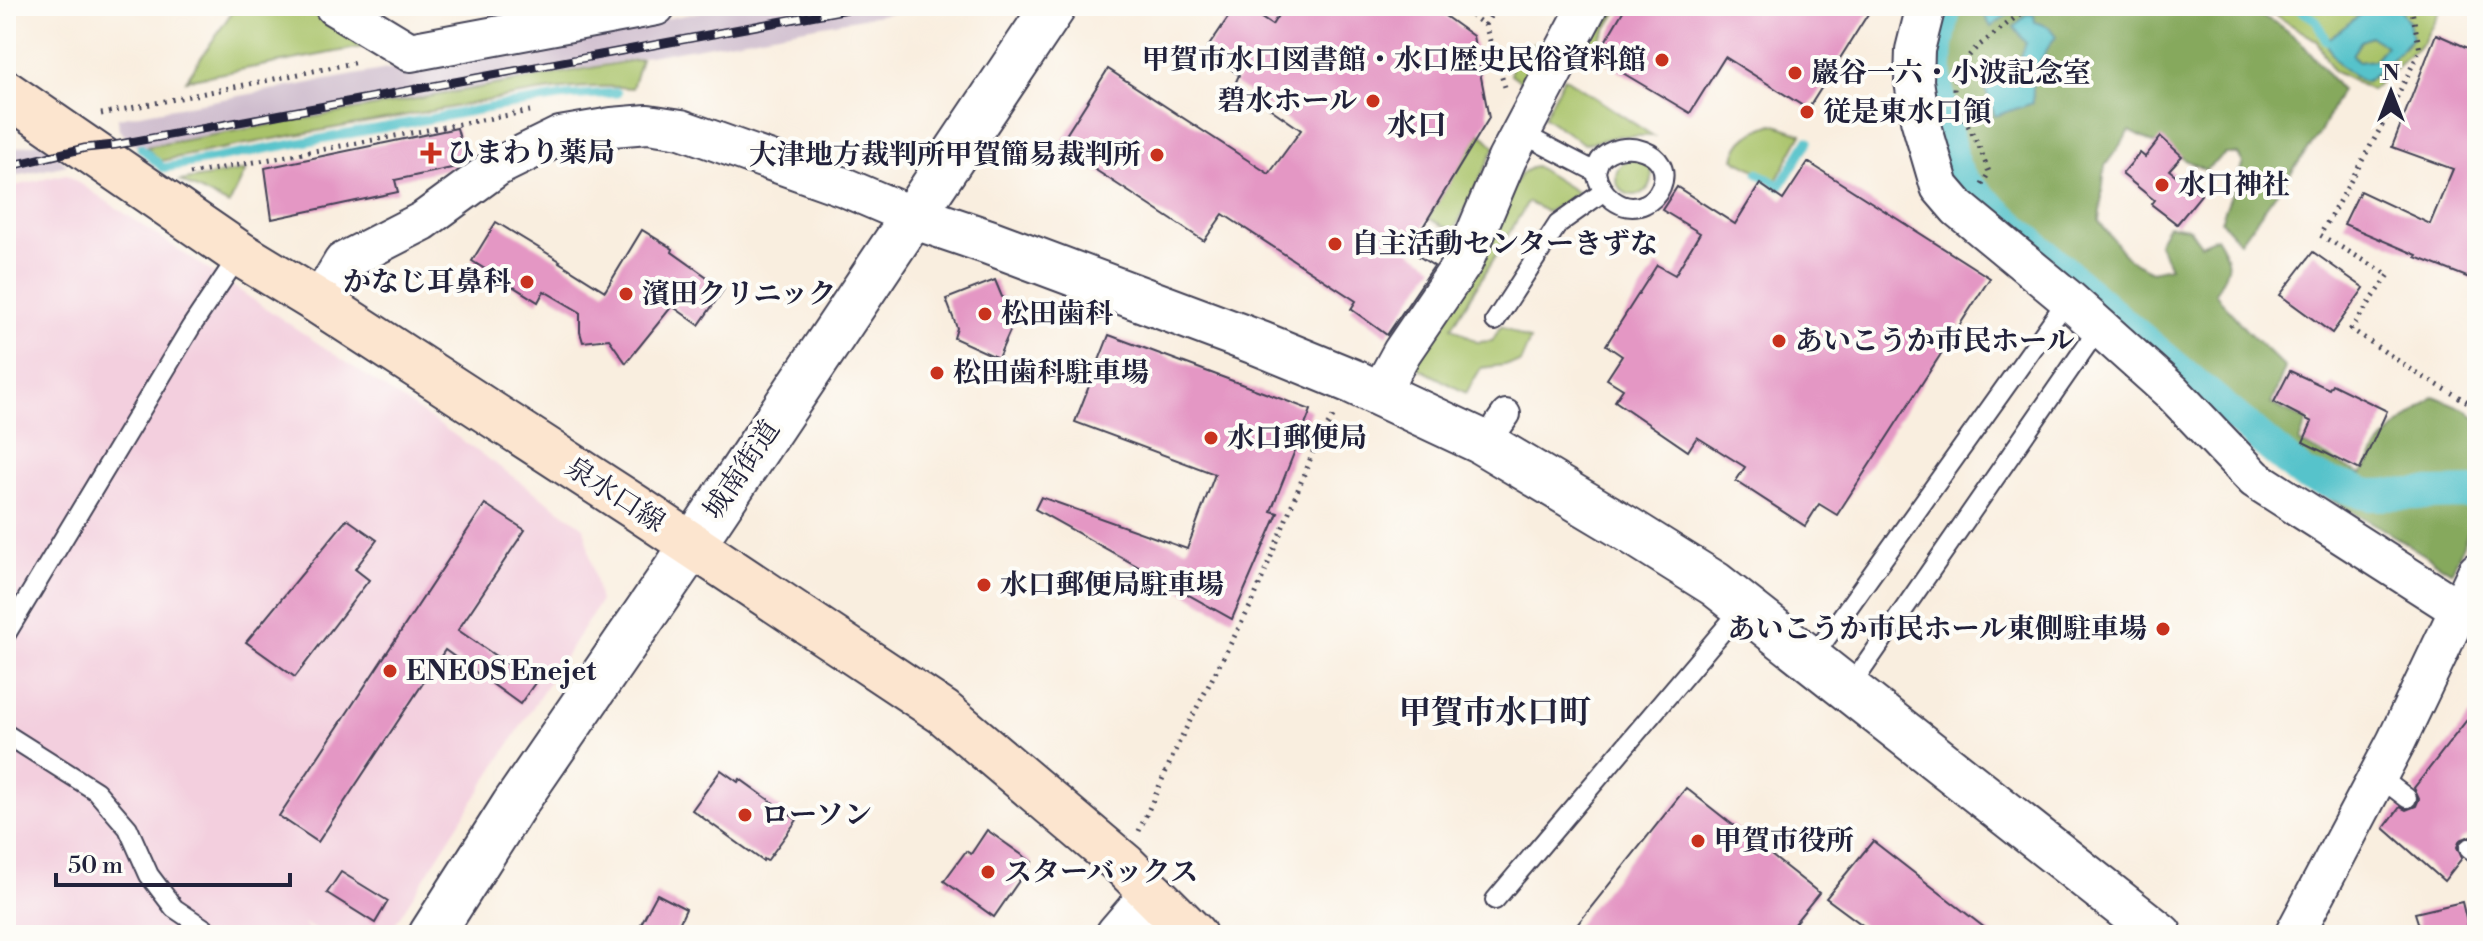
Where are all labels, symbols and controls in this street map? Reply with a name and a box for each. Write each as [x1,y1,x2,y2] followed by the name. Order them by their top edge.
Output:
[1142,43,1646,78] place label: 甲賀市水口図書館・水口歴史民俗資料館
[1653,51,1671,69] marker: 甲賀市水口図書館・水口歴史民俗資料館
[2351,52,2431,132] north arrow
[1811,56,2091,91] place label: 巖谷一六・小波記念室
[2382,60,2400,87] text: N
[1786,64,1804,82] marker: 巖谷一六・小波記念室
[1218,84,1357,119] place label: 碧水ホール
[1364,92,1382,110] marker: 碧水ホール
[1823,95,1991,130] place label: 従是東水口領
[1798,103,1816,121] marker: 従是東水口領
[1387,107,1447,145] district label: 水口
[447,136,615,171] place label: ひまわり薬局
[749,138,1141,173] place label: 大津地方裁判所甲賀簡易裁判所
[422,144,440,162] marker: ひまわり薬局
[1148,146,1166,164] marker: 大津地方裁判所甲賀簡易裁判所
[2178,168,2290,203] place label: 水口神社
[2153,176,2171,194] marker: 水口神社
[1351,227,1658,262] place label: 自主活動センターきずな
[1326,235,1344,253] marker: 自主活動センターきずな
[343,265,512,300] place label: かなじ耳鼻科
[518,273,536,291] marker: かなじ耳鼻科
[642,277,836,312] place label: 濱田クリニック
[617,285,635,303] marker: 濱田クリニック
[1001,297,1114,332] place label: 松田歯科
[976,305,994,323] marker: 松田歯科
[1795,324,2074,359] place label: あいこうか市民ホール
[1770,332,1788,350] marker: あいこうか市民ホール
[953,356,1149,391] place label: 松田歯科駐車場
[928,364,946,382] marker: 松田歯科駐車場
[696,414,788,526] street label: 城南街道
[1227,421,1367,456] place label: 水口郵便局
[1202,429,1220,447] marker: 水口郵便局
[558,450,672,540] street label: 泉水口線
[1000,568,1224,603] place label: 水口郵便局駐車場
[975,576,993,594] marker: 水口郵便局駐車場
[1728,612,2147,647] place label: あいこうか市民ホール東側駐車場
[2154,620,2172,638] marker: あいこうか市民ホール東側駐車場
[406,654,597,689] place label: ENEOS Enejet
[381,662,399,680] marker: ENEOS Enejet
[1399,693,1591,733] district label: 甲賀市水口町
[761,798,872,833] place label: ローソン
[736,806,754,824] marker: ローソン
[1714,824,1854,859] place label: 甲賀市役所
[1689,832,1707,850] marker: 甲賀市役所
[56,837,290,887] scale bar
[68,851,123,881] text: 50 m
[1004,855,1198,890] place label: スターバックス
[979,863,997,881] marker: スターバックス

